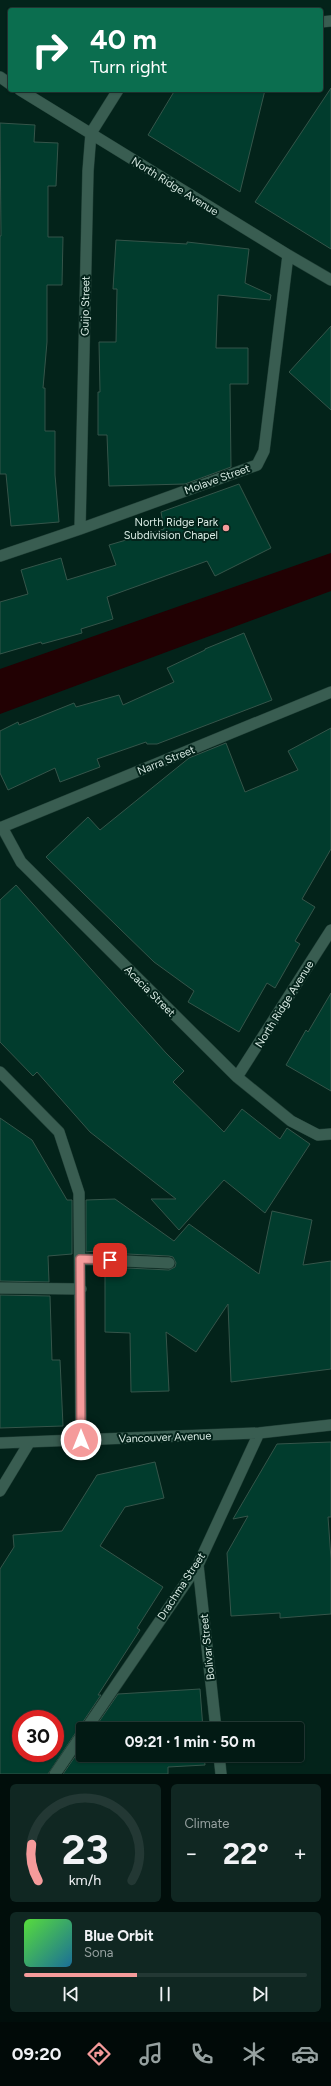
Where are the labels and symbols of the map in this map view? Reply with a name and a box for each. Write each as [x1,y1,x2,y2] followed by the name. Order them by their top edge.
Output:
[129,154,221,218] street label: North Ridge Avenue
[78,276,93,336] street label: Guijo Street
[183,462,252,497] street label: Molave Street
[124,516,219,542] place label: North Ridge Park Subdivision Chapel
[221,523,231,533] marker: North Ridge Park Subdivision Chapel
[136,743,197,778] street label: Narra Street
[252,958,316,1050] street label: North Ridge Avenue
[122,963,178,1019] street label: Acacia Street
[93,1243,127,1277] pin
[60,1419,102,1461] position arrow
[118,1429,212,1446] street label: Vancouver Avenue
[155,1550,208,1622] street label: Drachma Street
[198,1613,217,1681] street label: Bolivar Street
[12,1710,64,1762] speed limit sign: 30

